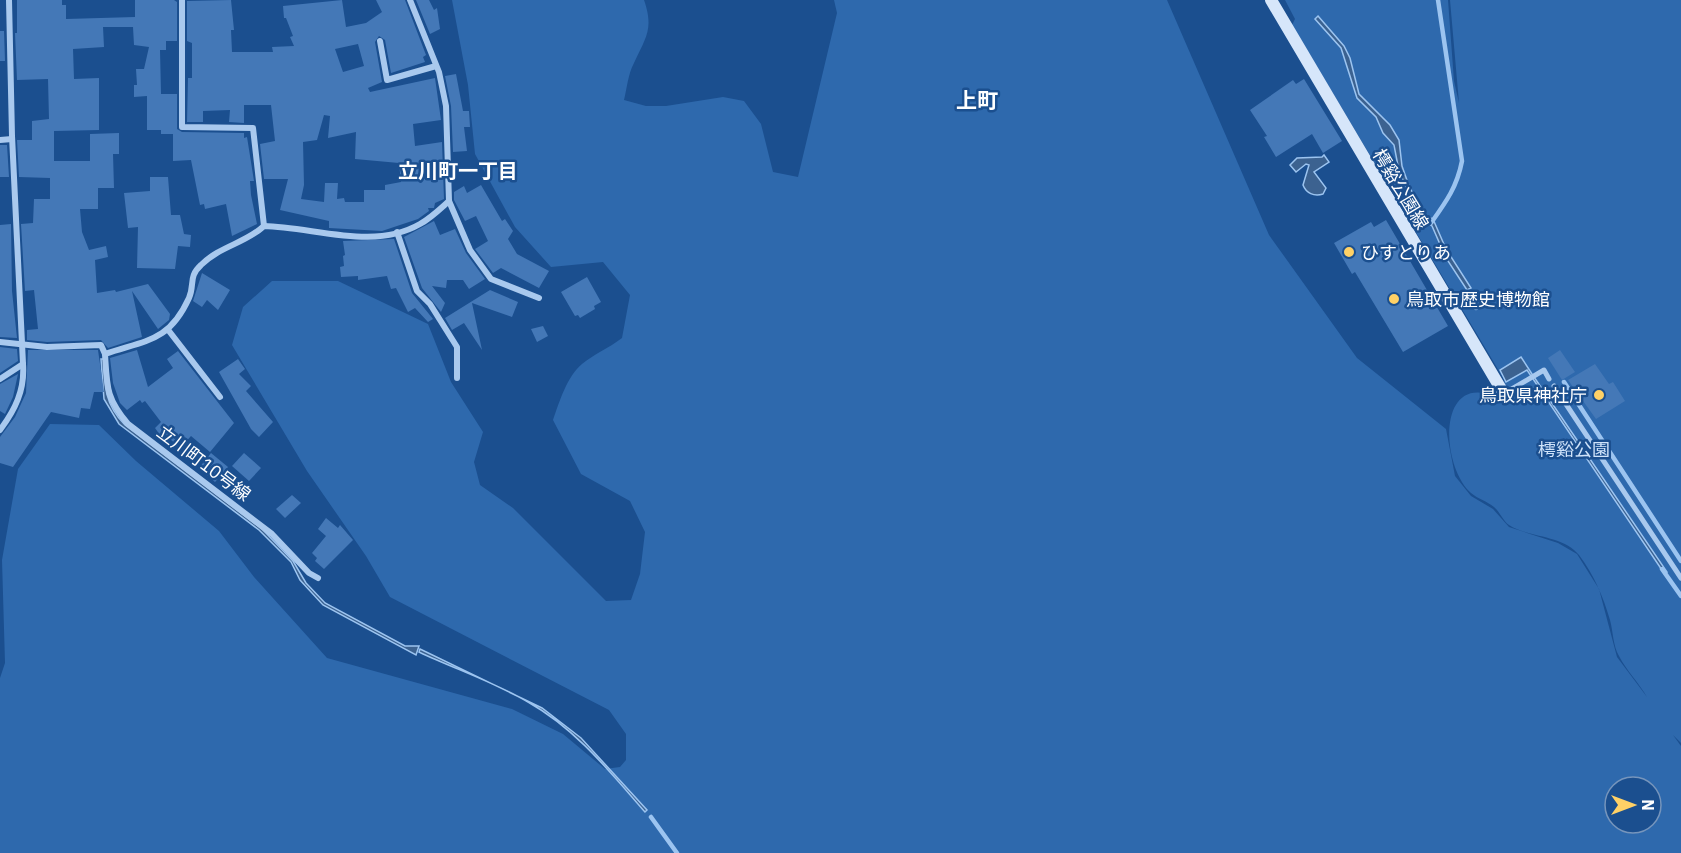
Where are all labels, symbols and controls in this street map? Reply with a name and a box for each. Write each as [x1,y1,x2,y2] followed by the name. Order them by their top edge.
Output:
[956,86,998,114] district label: 上町
[1368,145,1434,233] street label: 樗谿公園線
[398,157,518,184] district label: 立川町一丁目
[1361,241,1451,264] place label: ひすとりあ
[1342,245,1356,259] marker: ひすとりあ
[1406,288,1550,311] place label: 鳥取市歴史博物館
[1387,292,1401,306] marker: 鳥取市歴史博物館
[1479,384,1587,407] place label: 鳥取県神社庁
[1592,388,1606,402] marker: 鳥取県神社庁
[153,420,255,506] street label: 立川町10号線
[1538,438,1610,461] park label: 樗谿公園
[1603,775,1663,835] north arrow
[1638,799,1658,811] text: N

